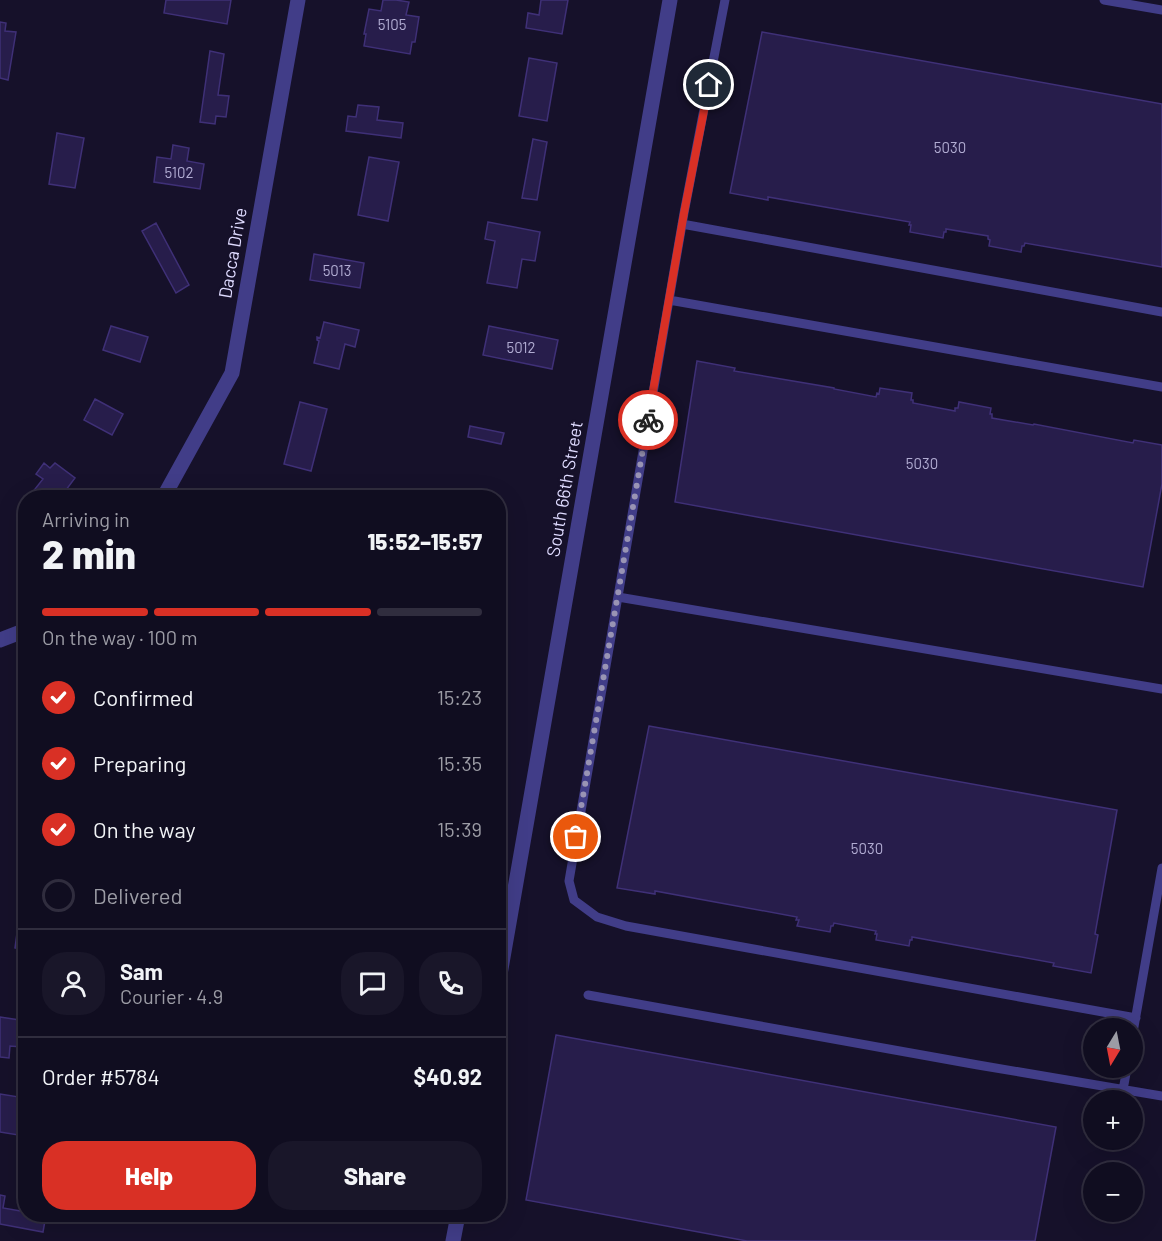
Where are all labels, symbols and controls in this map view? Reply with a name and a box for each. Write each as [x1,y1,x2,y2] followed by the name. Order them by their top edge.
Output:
[378,15,406,33] house number: 5105
[683,59,734,110] pin
[692,68,725,101] icon: home
[934,138,966,156] house number: 5030
[164,163,194,181] house number: 5102
[213,206,251,300] street label: Dacca Drive
[323,261,351,279] house number: 5013
[506,338,536,356] house number: 5012
[618,390,678,450] courier
[632,404,665,437] icon: bike
[541,419,587,558] street label: South 66th Street
[906,454,938,472] house number: 5030
[42,507,130,531] text: Arriving in
[368,528,482,554] text: 15:52–15:57
[42,530,136,577] text: 2 min
[42,625,198,649] text: On the way · 100 m
[42,681,75,714] icon: check
[93,684,193,710] text: Confirmed
[437,685,482,709] text: 15:23
[42,747,75,780] icon: check
[93,750,186,776] text: Preparing
[437,751,482,775] text: 15:35
[550,811,601,862] pin
[42,813,75,846] icon: check
[93,816,196,842] text: On the way
[437,817,482,841] text: 15:39
[559,820,592,853] icon: bag
[851,839,883,857] house number: 5030
[93,882,182,908] text: Delivered
[42,952,105,1015] button: person
[341,952,404,1015] button: chat
[419,952,482,1015] button: phone
[120,958,163,984] text: Sam
[120,984,223,1008] text: Courier · 4.9
[1083,1018,1143,1078] north arrow
[1083,1018,1143,1222] map controls
[42,1063,160,1089] text: Order #5784
[414,1063,482,1089] text: $40.92
[1083,1090,1143,1150] button: +
[42,1141,256,1210] button: Help
[268,1141,482,1210] button: Share
[1083,1162,1143,1222] button: −

